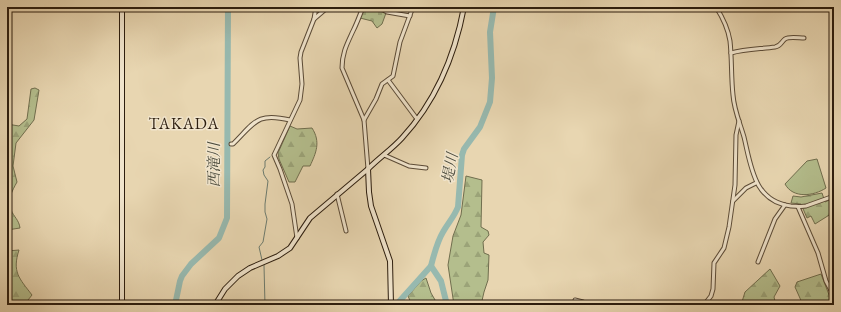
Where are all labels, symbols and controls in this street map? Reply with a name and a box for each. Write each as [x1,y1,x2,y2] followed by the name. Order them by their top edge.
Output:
[148,113,220,134] district label: TAKADA
[204,141,223,188] water label: 西滝川
[438,150,462,184] water label: 堤川

